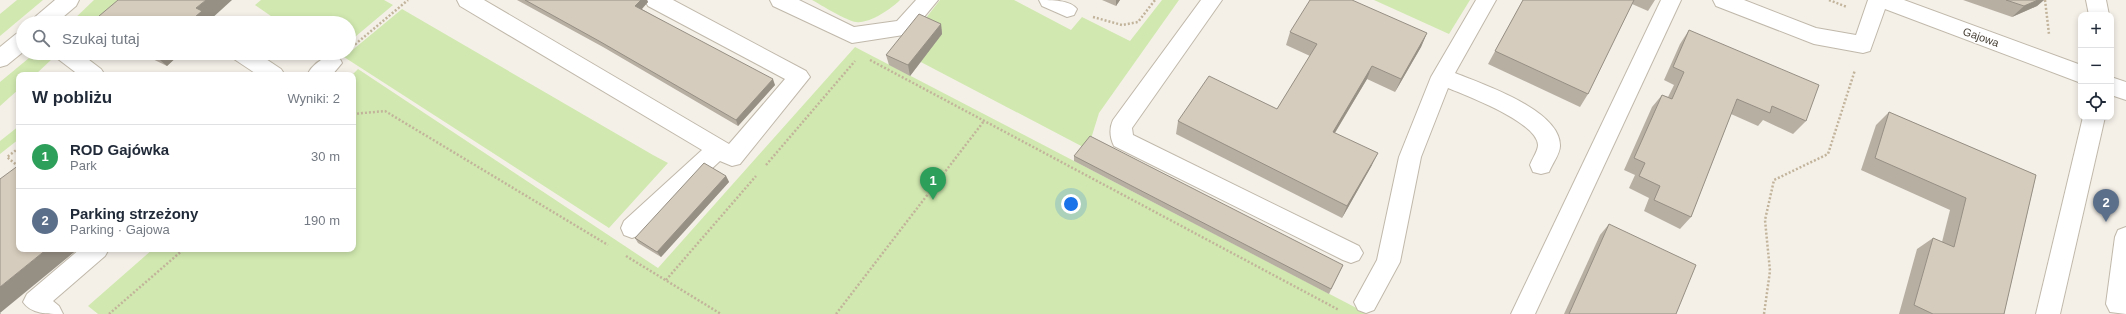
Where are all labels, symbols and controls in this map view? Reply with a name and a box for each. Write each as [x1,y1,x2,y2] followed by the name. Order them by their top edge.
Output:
[2078,12,2114,120] map controls
[2078,12,2114,48] button: +
[16,16,356,60] search box
[1961,25,2001,49] street label: Gajowa
[30,27,52,49] icon: search
[62,30,140,47] text: Szukaj tutaj
[2078,48,2114,84] button: −
[2078,84,2114,120] button: locate
[32,88,112,107] text: W pobliżu
[287,91,340,106] text: Wyniki: 2
[70,141,169,158] text: ROD Gajówka
[41,149,49,164] text: 1
[311,149,340,164] text: 30 m
[70,158,97,173] text: Park
[920,167,946,200] pin: 1
[2093,189,2119,222] pin: 2
[1061,194,1081,214] your location
[70,205,198,222] text: Parking strzeżony
[41,213,49,228] text: 2
[304,213,340,228] text: 190 m
[70,222,170,237] text: Parking · Gajowa

